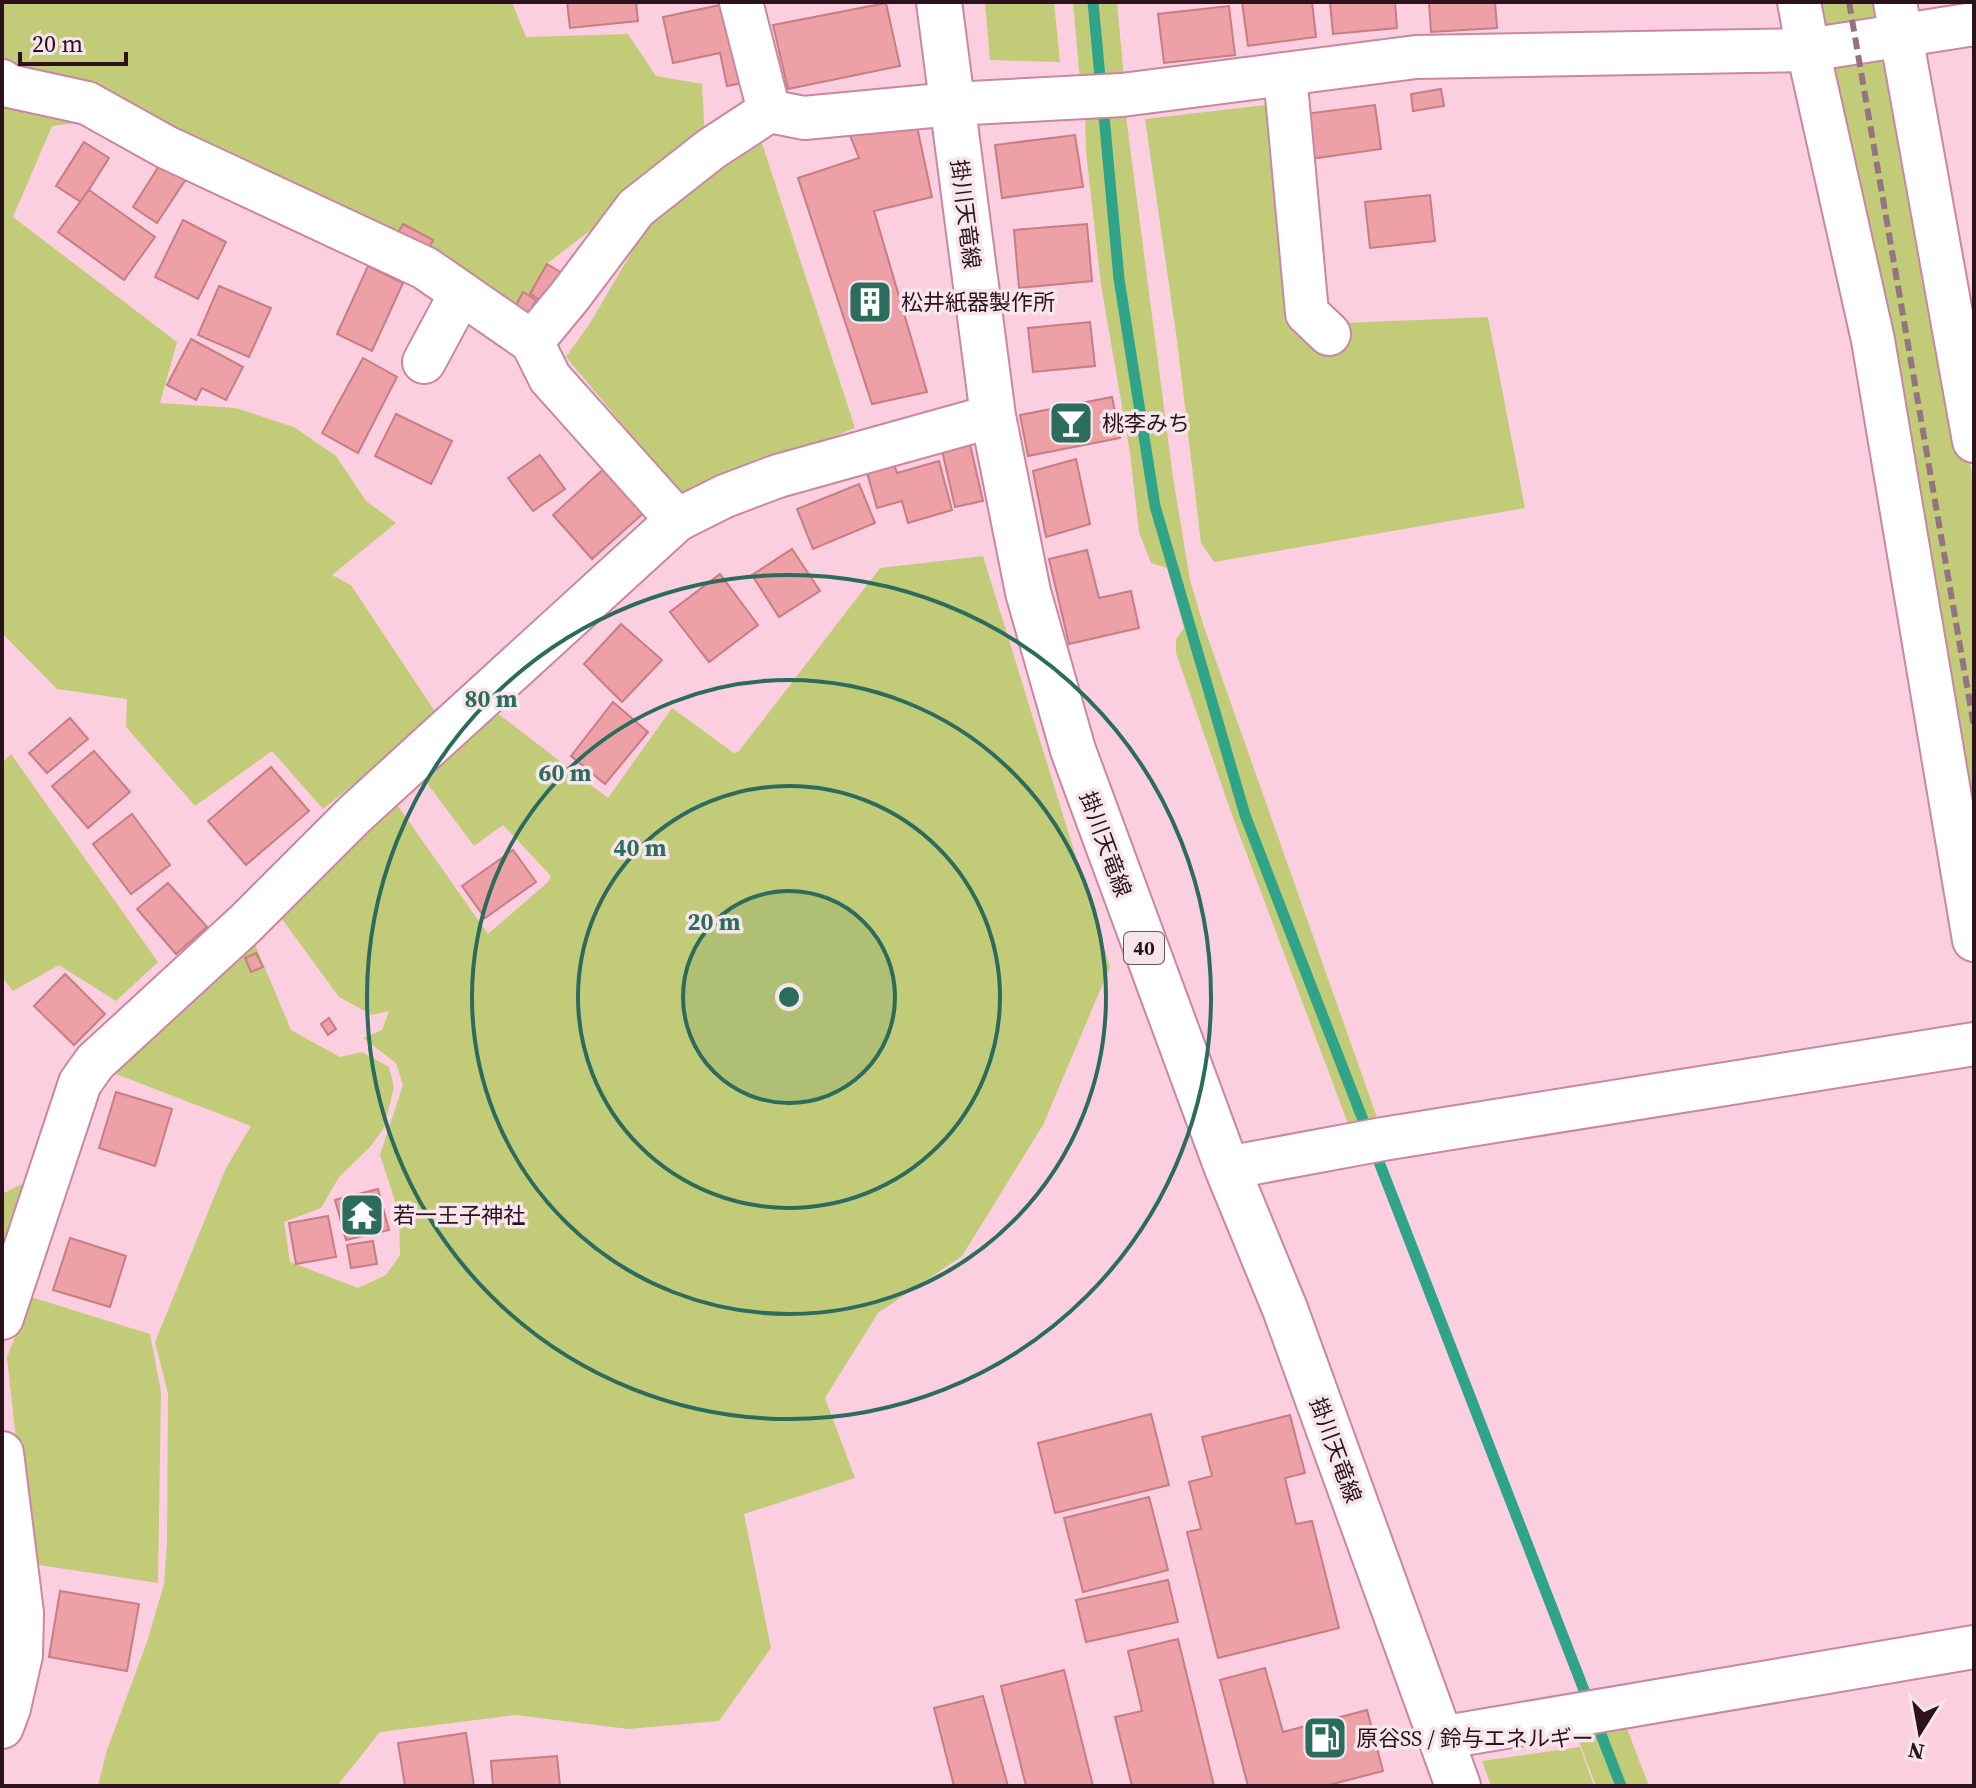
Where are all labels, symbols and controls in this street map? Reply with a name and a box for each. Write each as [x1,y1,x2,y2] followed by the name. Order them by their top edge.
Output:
[20,16,126,66] scale bar
[32,27,83,60] text: 20 m
[944,158,988,270] street label: 掛川天竜線
[846,278,894,326] building icon: 松井紙器製作所
[901,287,1055,317] place label: 松井紙器製作所
[1047,399,1095,447] bar icon: 桃李みち
[1102,408,1190,438] place label: 桃李みち
[465,682,518,715] text: 80 m
[539,756,592,789] text: 60 m
[1073,787,1139,901] street label: 掛川天竜線
[614,831,667,864] text: 40 m
[688,905,741,938] text: 20 m
[1124,932,1164,964] road number: 40
[775,983,803,1011] centre of rings
[338,1191,386,1239] temple icon: 若一王子神社
[393,1200,525,1230] place label: 若一王子神社
[1303,1393,1369,1507] street label: 掛川天竜線
[1880,1692,1960,1772] north arrow
[1301,1714,1349,1762] fuel station icon: 原谷SS / 鈴与エネルギー
[1356,1723,1594,1753] place label: 原谷SS / 鈴与エネルギー
[1905,1735,1927,1768] text: N

